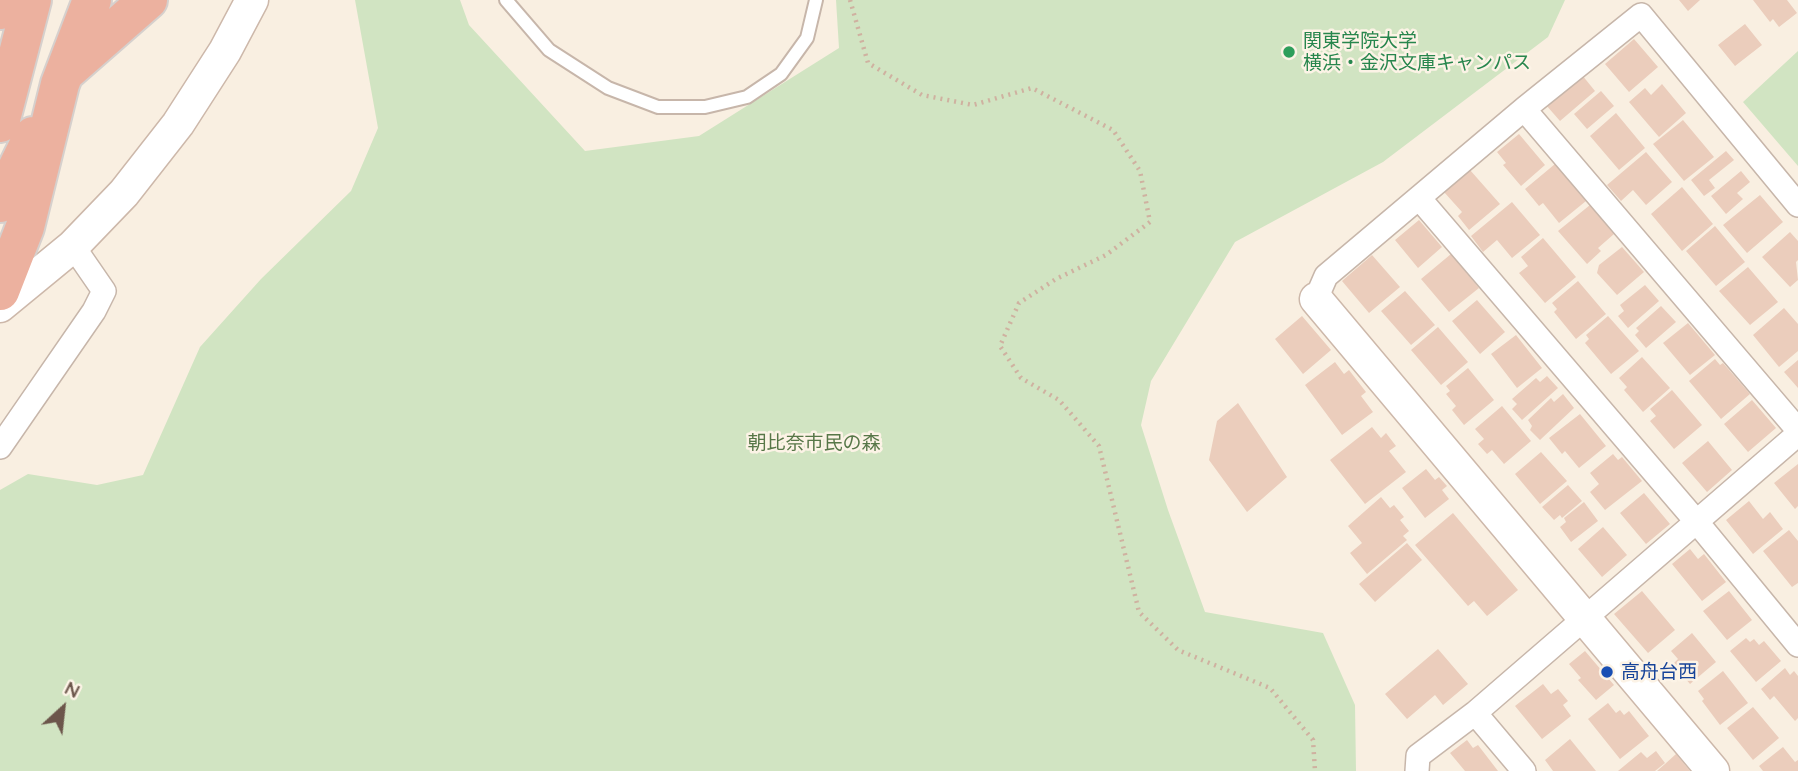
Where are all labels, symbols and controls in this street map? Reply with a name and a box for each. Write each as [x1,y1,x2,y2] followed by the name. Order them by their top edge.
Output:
[1303,30,1531,74] place label: 関東学院大学 横浜・金沢文庫キャンパス
[1281,44,1297,60] marker: 関東学院大学 横浜・金沢文庫キャンパス
[748,432,880,454] park label: 朝比奈市民の森
[1621,661,1697,683] place label: 高舟台西
[1599,664,1615,680] marker: 高舟台西
[28,673,98,743] north arrow
[61,675,84,703] text: N

